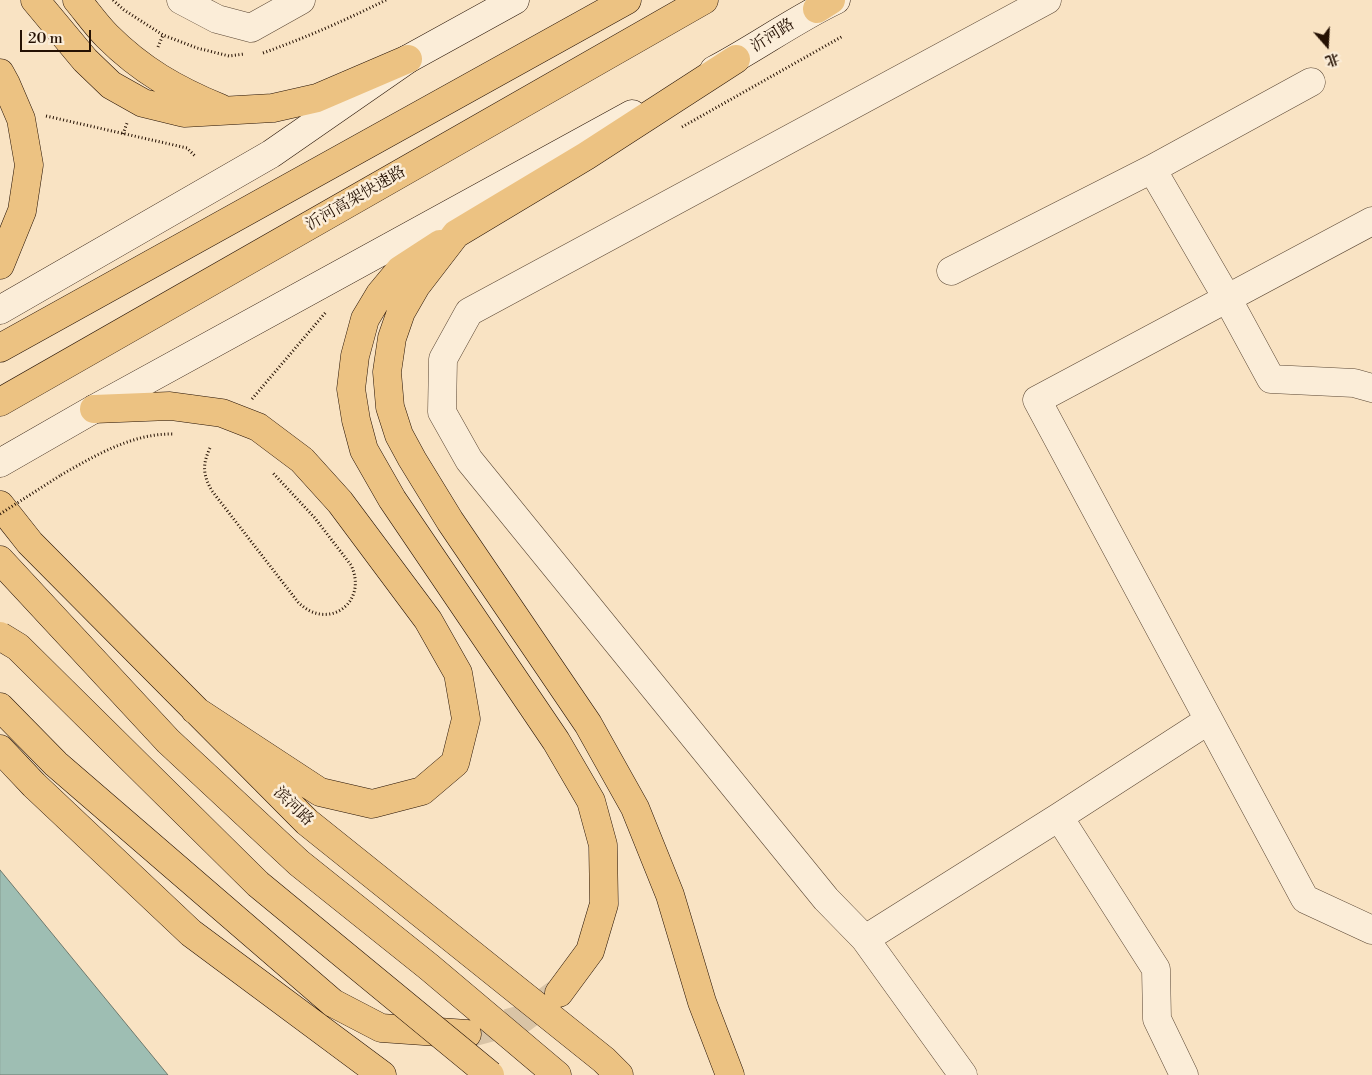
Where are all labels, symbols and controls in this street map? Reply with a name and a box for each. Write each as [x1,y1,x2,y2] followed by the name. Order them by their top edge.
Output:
[748,15,798,57] street label: 沂河路
[22,20,94,52] scale bar
[1302,20,1352,70] north arrow
[28,29,63,48] text: 20 m
[1322,48,1341,70] text: 北
[303,163,409,235] street label: 沂河高架快速路
[269,783,317,831] street label: 滨河路

